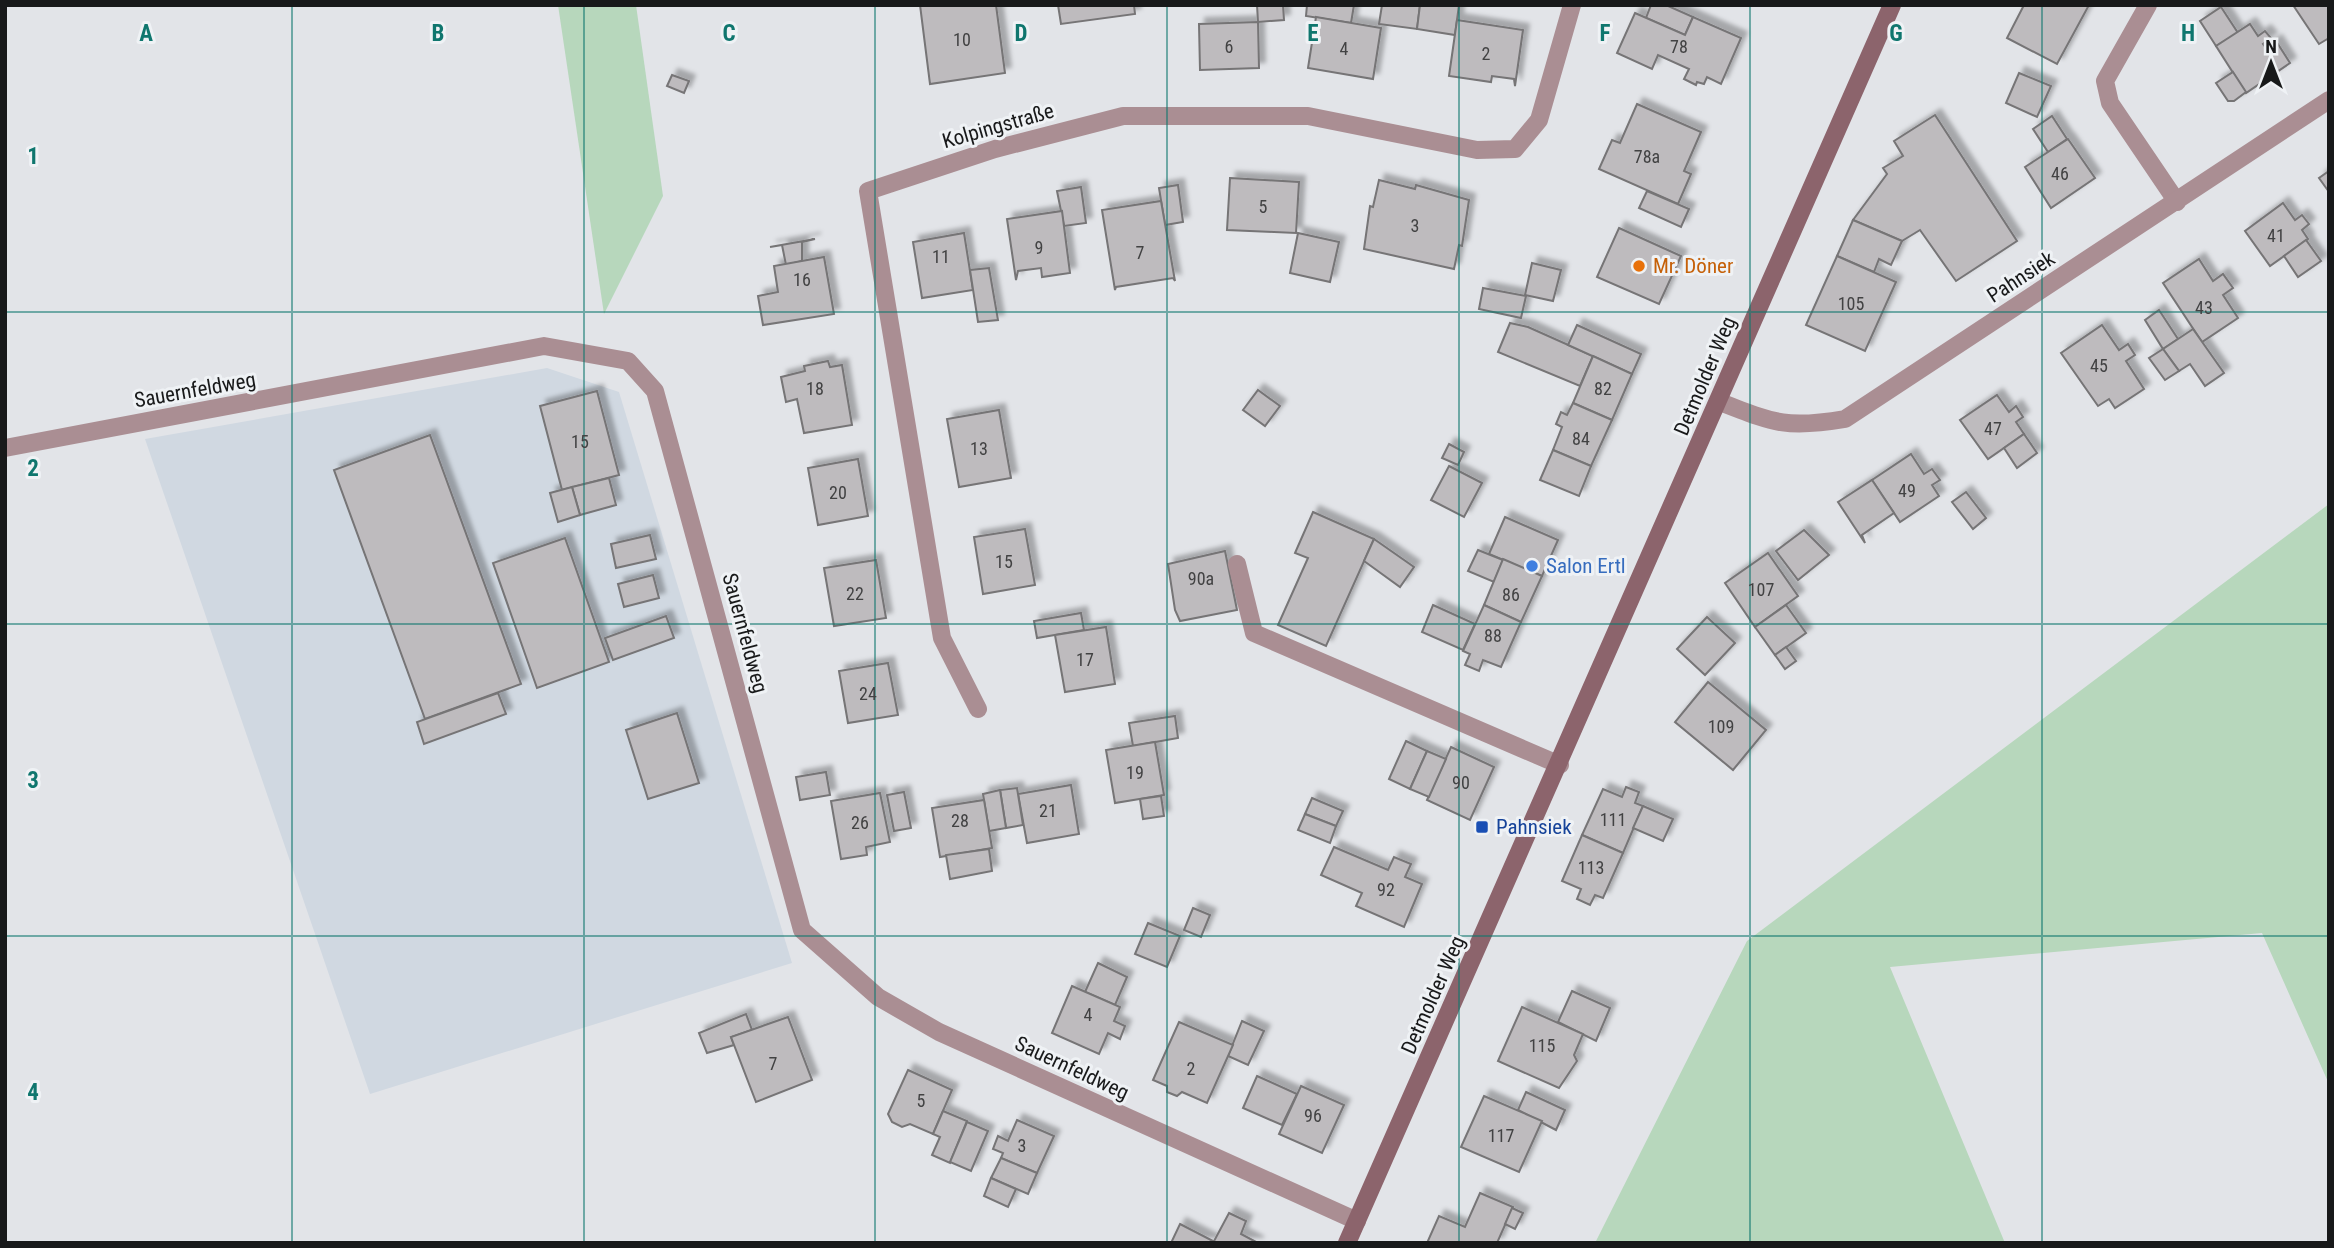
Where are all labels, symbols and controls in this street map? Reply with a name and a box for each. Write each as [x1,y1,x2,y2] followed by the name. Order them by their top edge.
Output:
[139,20,153,47] text: A
[432,20,444,47] text: B
[722,20,736,47] text: C
[1015,20,1028,47] text: D
[1307,20,1319,47] text: E
[1600,20,1611,47] text: F
[1889,20,1903,47] text: G
[2181,20,2195,47] text: H
[2236,28,2306,98] north arrow
[953,29,971,50] house number: 10
[2265,35,2277,58] text: N
[1225,36,1233,57] house number: 6
[1670,36,1688,57] house number: 78
[1340,38,1349,59] house number: 4
[1482,43,1491,64] house number: 2
[939,99,1057,153] street label: Kolpingstraße
[27,143,39,170] text: 1
[1634,146,1660,167] house number: 78a
[2051,163,2069,184] house number: 46
[1259,196,1268,217] house number: 5
[1411,215,1419,236] house number: 3
[2267,225,2285,246] house number: 41
[1035,237,1043,258] house number: 9
[1136,242,1145,263] house number: 7
[932,246,950,267] house number: 11
[1983,246,2060,308] street label: Pahnsiek
[1653,254,1733,278] place label: Mr. Döner
[1631,258,1647,274] marker: Mr. Döner
[793,269,811,290] house number: 16
[1838,293,1864,314] house number: 105
[2195,297,2213,318] house number: 43
[1669,313,1741,439] street label: Detmolder Weg
[2090,355,2108,376] house number: 45
[132,368,258,412] street label: Sauernfeldweg
[806,378,824,399] house number: 18
[1594,378,1612,399] house number: 82
[1984,418,2002,439] house number: 47
[1572,428,1590,449] house number: 84
[571,431,589,452] house number: 15
[970,438,988,459] house number: 13
[27,455,39,482] text: 2
[1898,480,1916,501] house number: 49
[829,482,847,503] house number: 20
[995,551,1013,572] house number: 15
[1546,554,1626,578] place label: Salon Ertl
[1524,558,1540,574] marker: Salon Ertl
[1188,568,1214,589] house number: 90a
[718,571,772,695] street label: Sauernfeldweg
[1748,579,1774,600] house number: 107
[846,583,864,604] house number: 22
[1502,584,1520,605] house number: 86
[1484,625,1502,646] house number: 88
[1076,649,1094,670] house number: 17
[859,683,877,704] house number: 24
[1708,716,1734,737] house number: 109
[1126,762,1144,783] house number: 19
[27,767,39,794] text: 3
[1452,772,1470,793] house number: 90
[1039,800,1057,821] house number: 21
[1600,809,1626,830] house number: 111
[951,810,969,831] house number: 28
[851,812,869,833] house number: 26
[1496,815,1572,839] place label: Pahnsiek
[1474,819,1490,835] marker: Pahnsiek
[1578,857,1604,878] house number: 113
[1377,879,1395,900] house number: 92
[1396,932,1470,1058] street label: Detmolder Weg
[1084,1004,1093,1025] house number: 4
[1011,1031,1133,1105] street label: Sauernfeldweg
[1529,1035,1555,1056] house number: 115
[769,1053,778,1074] house number: 7
[1187,1058,1196,1079] house number: 2
[27,1079,39,1106] text: 4
[917,1090,926,1111] house number: 5
[1304,1105,1322,1126] house number: 96
[1488,1125,1514,1146] house number: 117
[1018,1135,1026,1156] house number: 3

